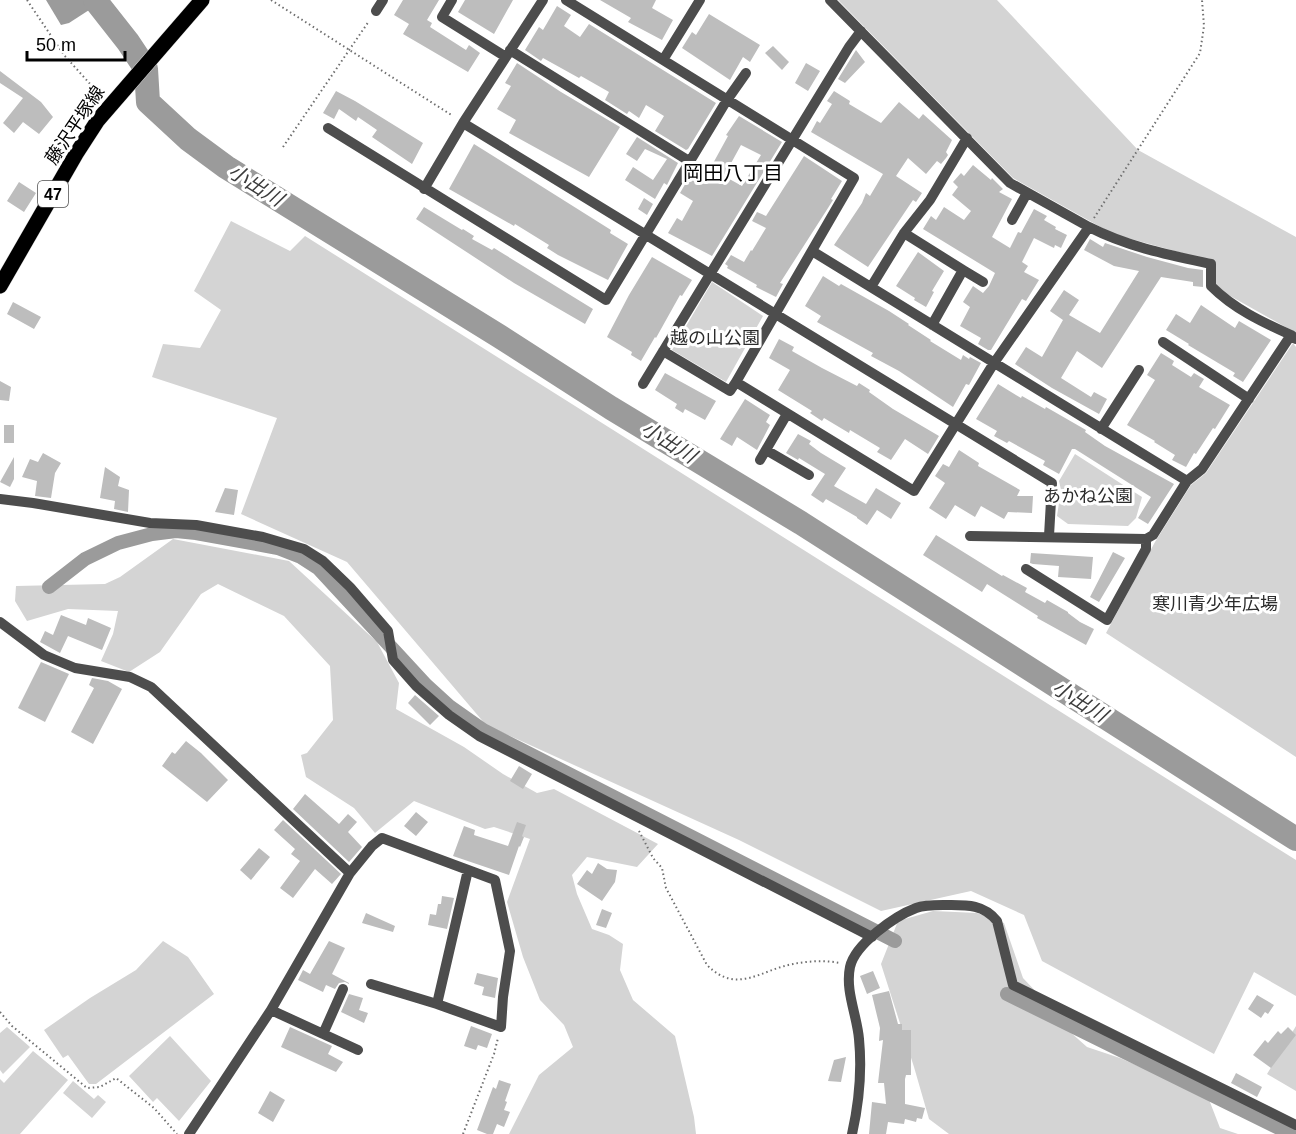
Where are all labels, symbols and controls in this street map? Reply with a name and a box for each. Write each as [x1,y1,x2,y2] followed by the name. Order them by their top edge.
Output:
[27,24,124,62] scale bar
[36,35,76,55] text: 50 m
[42,82,108,168] street label: 藤沢平塚線
[225,160,289,211] water label: 小出川
[683,162,783,184] district label: 岡田八丁目
[38,181,68,207] road number: 47
[670,328,760,348] park label: 越の山公園
[638,417,702,468] water label: 小出川
[1043,486,1133,506] park label: あかね公園
[1152,594,1278,614] park label: 寒川青少年広場
[1049,676,1113,727] water label: 小出川

